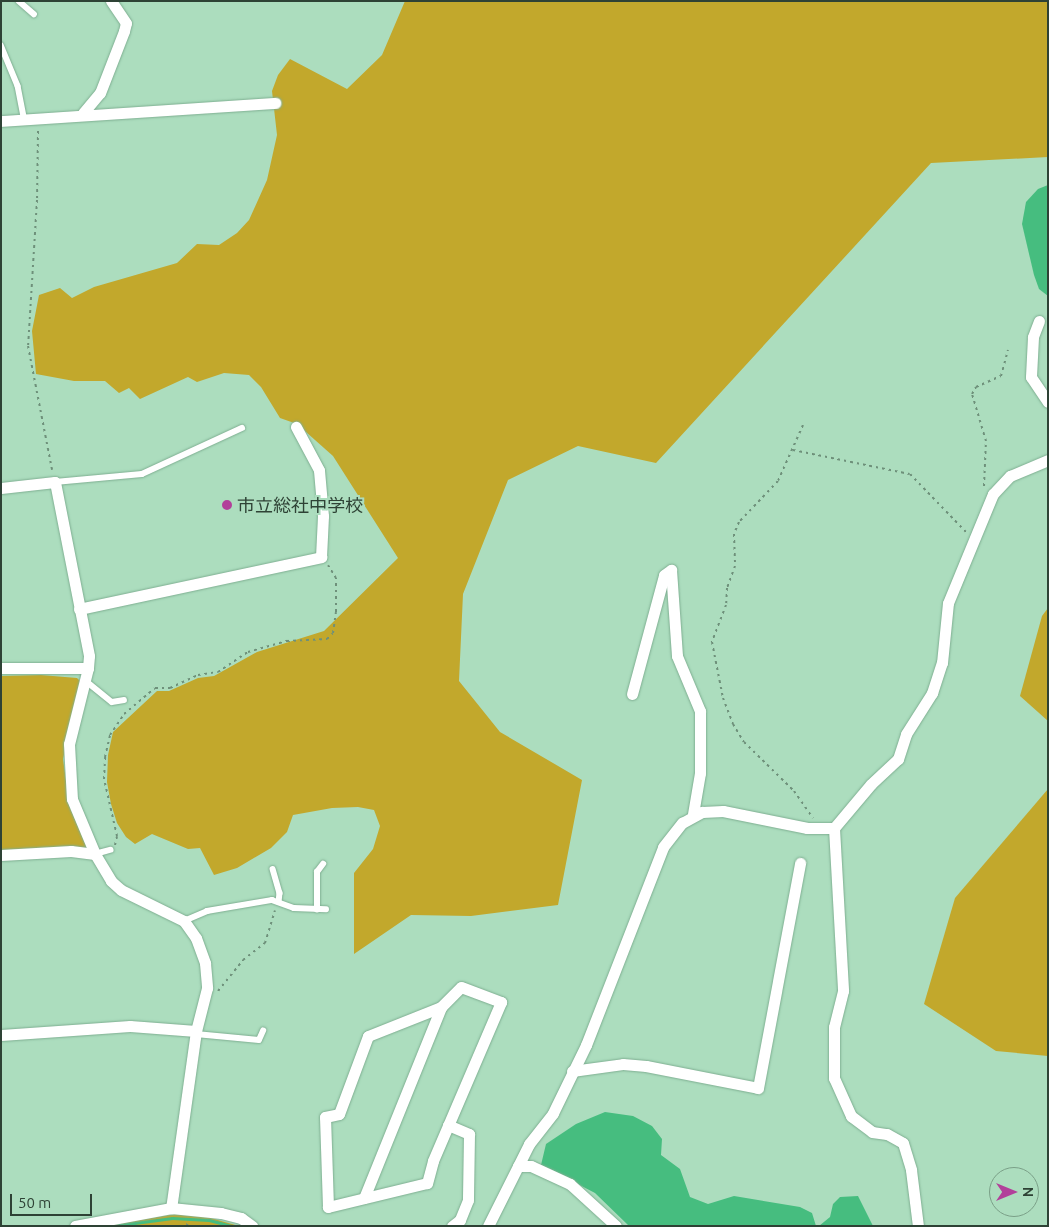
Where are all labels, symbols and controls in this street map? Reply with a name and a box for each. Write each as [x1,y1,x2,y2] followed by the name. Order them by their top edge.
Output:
[237,494,363,516] place label: 市立総社中学校
[221,499,233,511] marker: 市立総社中学校
[989,1167,1039,1217] north arrow
[12,1184,95,1216] scale bar
[1020,1187,1036,1197] text: N
[18,1194,51,1211] text: 50 m

